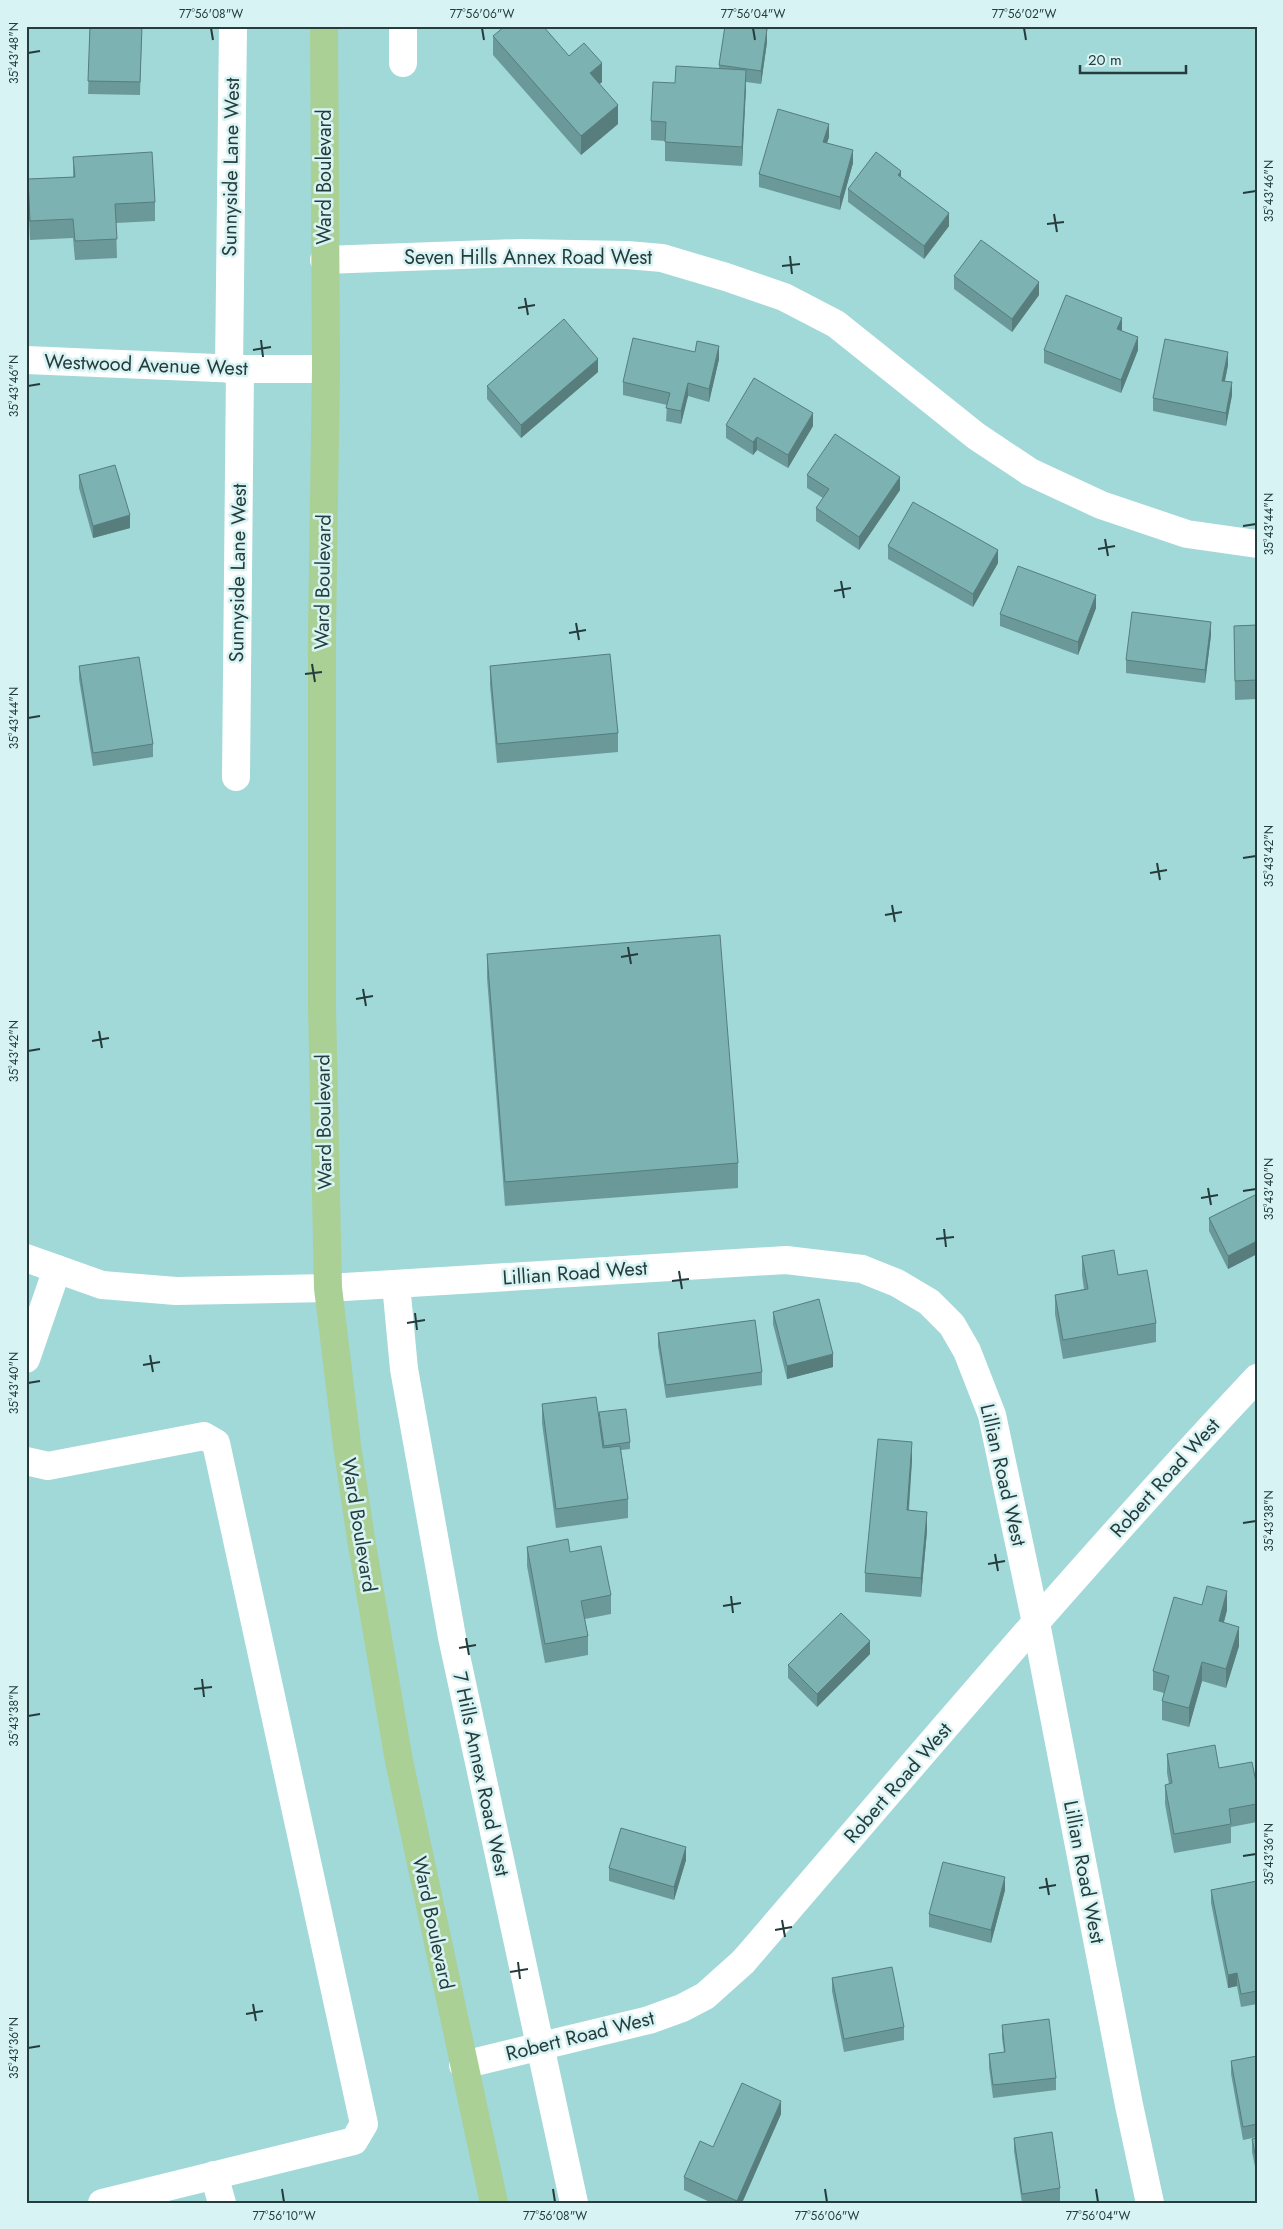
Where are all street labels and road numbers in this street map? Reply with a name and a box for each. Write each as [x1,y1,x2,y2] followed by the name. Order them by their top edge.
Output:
[215,77,247,257] street label: Sunnyside Lane West
[310,109,339,245] street label: Ward Boulevard
[404,243,652,272] street label: Seven Hills Annex Road West
[44,347,248,383] street label: Westwood Avenue West
[222,483,254,663] street label: Sunnyside Lane West
[307,514,339,650] street label: Ward Boulevard
[308,1054,340,1190] street label: Ward Boulevard
[502,1253,649,1293] street label: Lillian Road West
[973,1401,1034,1549] street label: Lillian Road West
[1103,1412,1227,1544] street label: Robert Road West
[334,1456,384,1594] street label: Ward Boulevard
[445,1669,517,1879] street label: 7 Hills Annex Road West
[837,1716,959,1850] street label: Robert Road West
[1056,1798,1112,1946] street label: Lillian Road West
[405,1854,461,1992] street label: Ward Boulevard
[503,2003,657,2068] street label: Robert Road West

